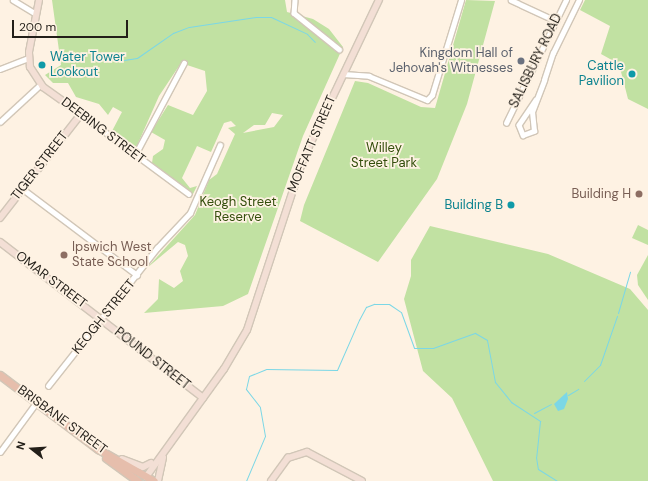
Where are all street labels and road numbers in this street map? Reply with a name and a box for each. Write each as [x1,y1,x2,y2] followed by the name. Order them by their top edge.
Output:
[506,11,566,111] street label: SALISBURY ROAD
[285,93,339,195] street label: MOFFATT STREET
[58,94,148,168] street label: DEEBING STREET
[8,128,72,204] street label: TIGER STREET
[12,248,90,312] street label: OMAR STREET
[69,277,139,357] street label: KEOGH STREET
[111,325,193,393] street label: POUND STREET
[14,382,110,458] street label: BRISBANE STREET

